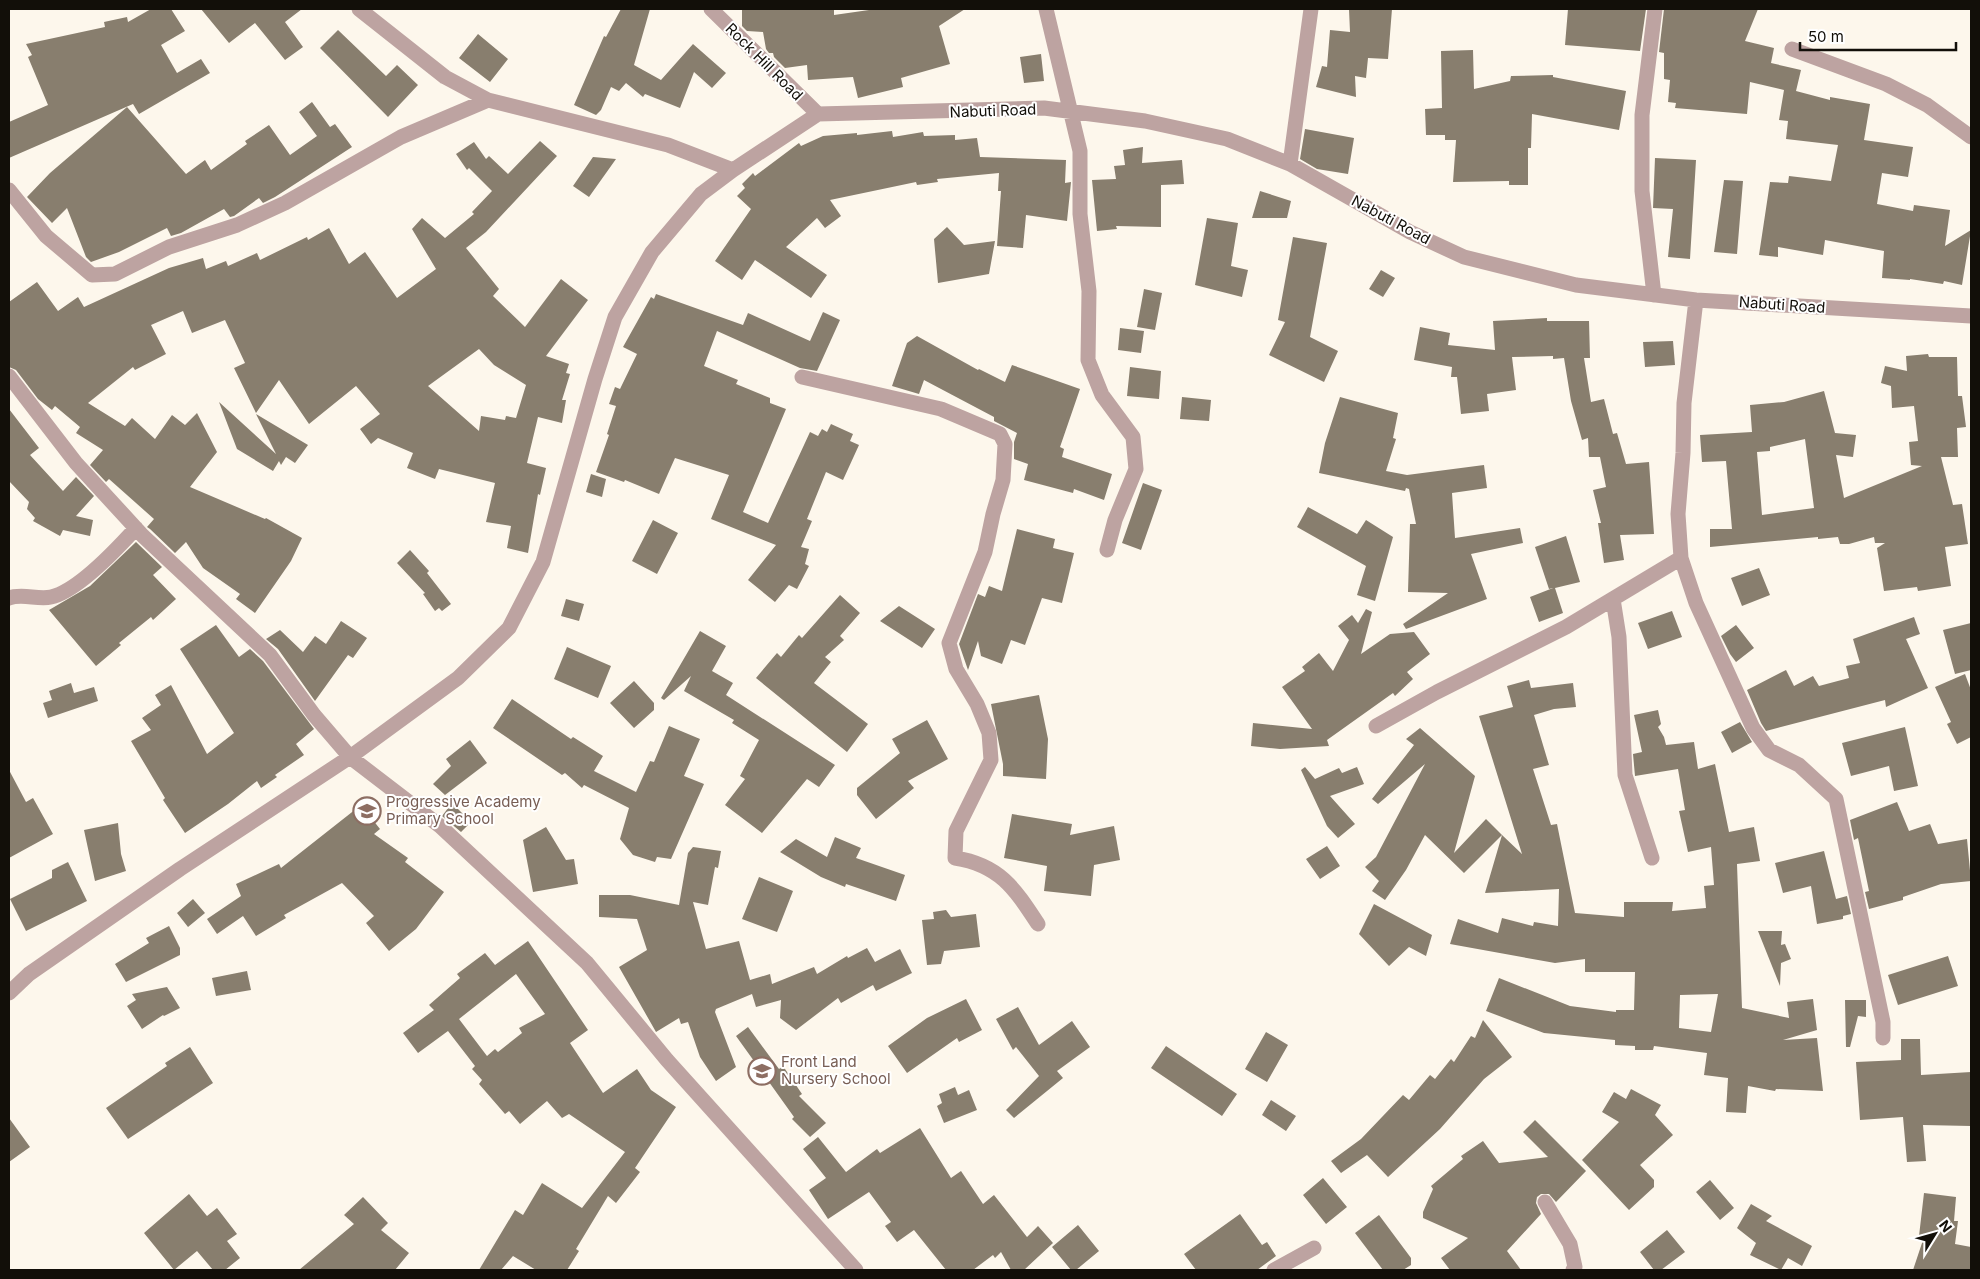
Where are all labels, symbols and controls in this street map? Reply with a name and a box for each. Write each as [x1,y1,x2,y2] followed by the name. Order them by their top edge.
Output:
[722,19,807,104] street label: Rock Hill Road
[1800,20,1956,52] scale bar
[1808,27,1844,46] text: 50 m
[949,99,1037,122] street label: Nabuti Road
[1348,191,1434,248] street label: Nabuti Road
[1738,292,1826,317] street label: Nabuti Road
[386,792,541,828] place label: Progressive Academy Primary School
[352,796,382,826] school or university icon: Progressive Academy Primary School
[781,1052,891,1088] place label: Front Land Nursery School
[747,1056,777,1086] school or university icon: Front Land Nursery School
[1910,1209,1960,1259] north arrow
[1936,1216,1956,1235] text: N

